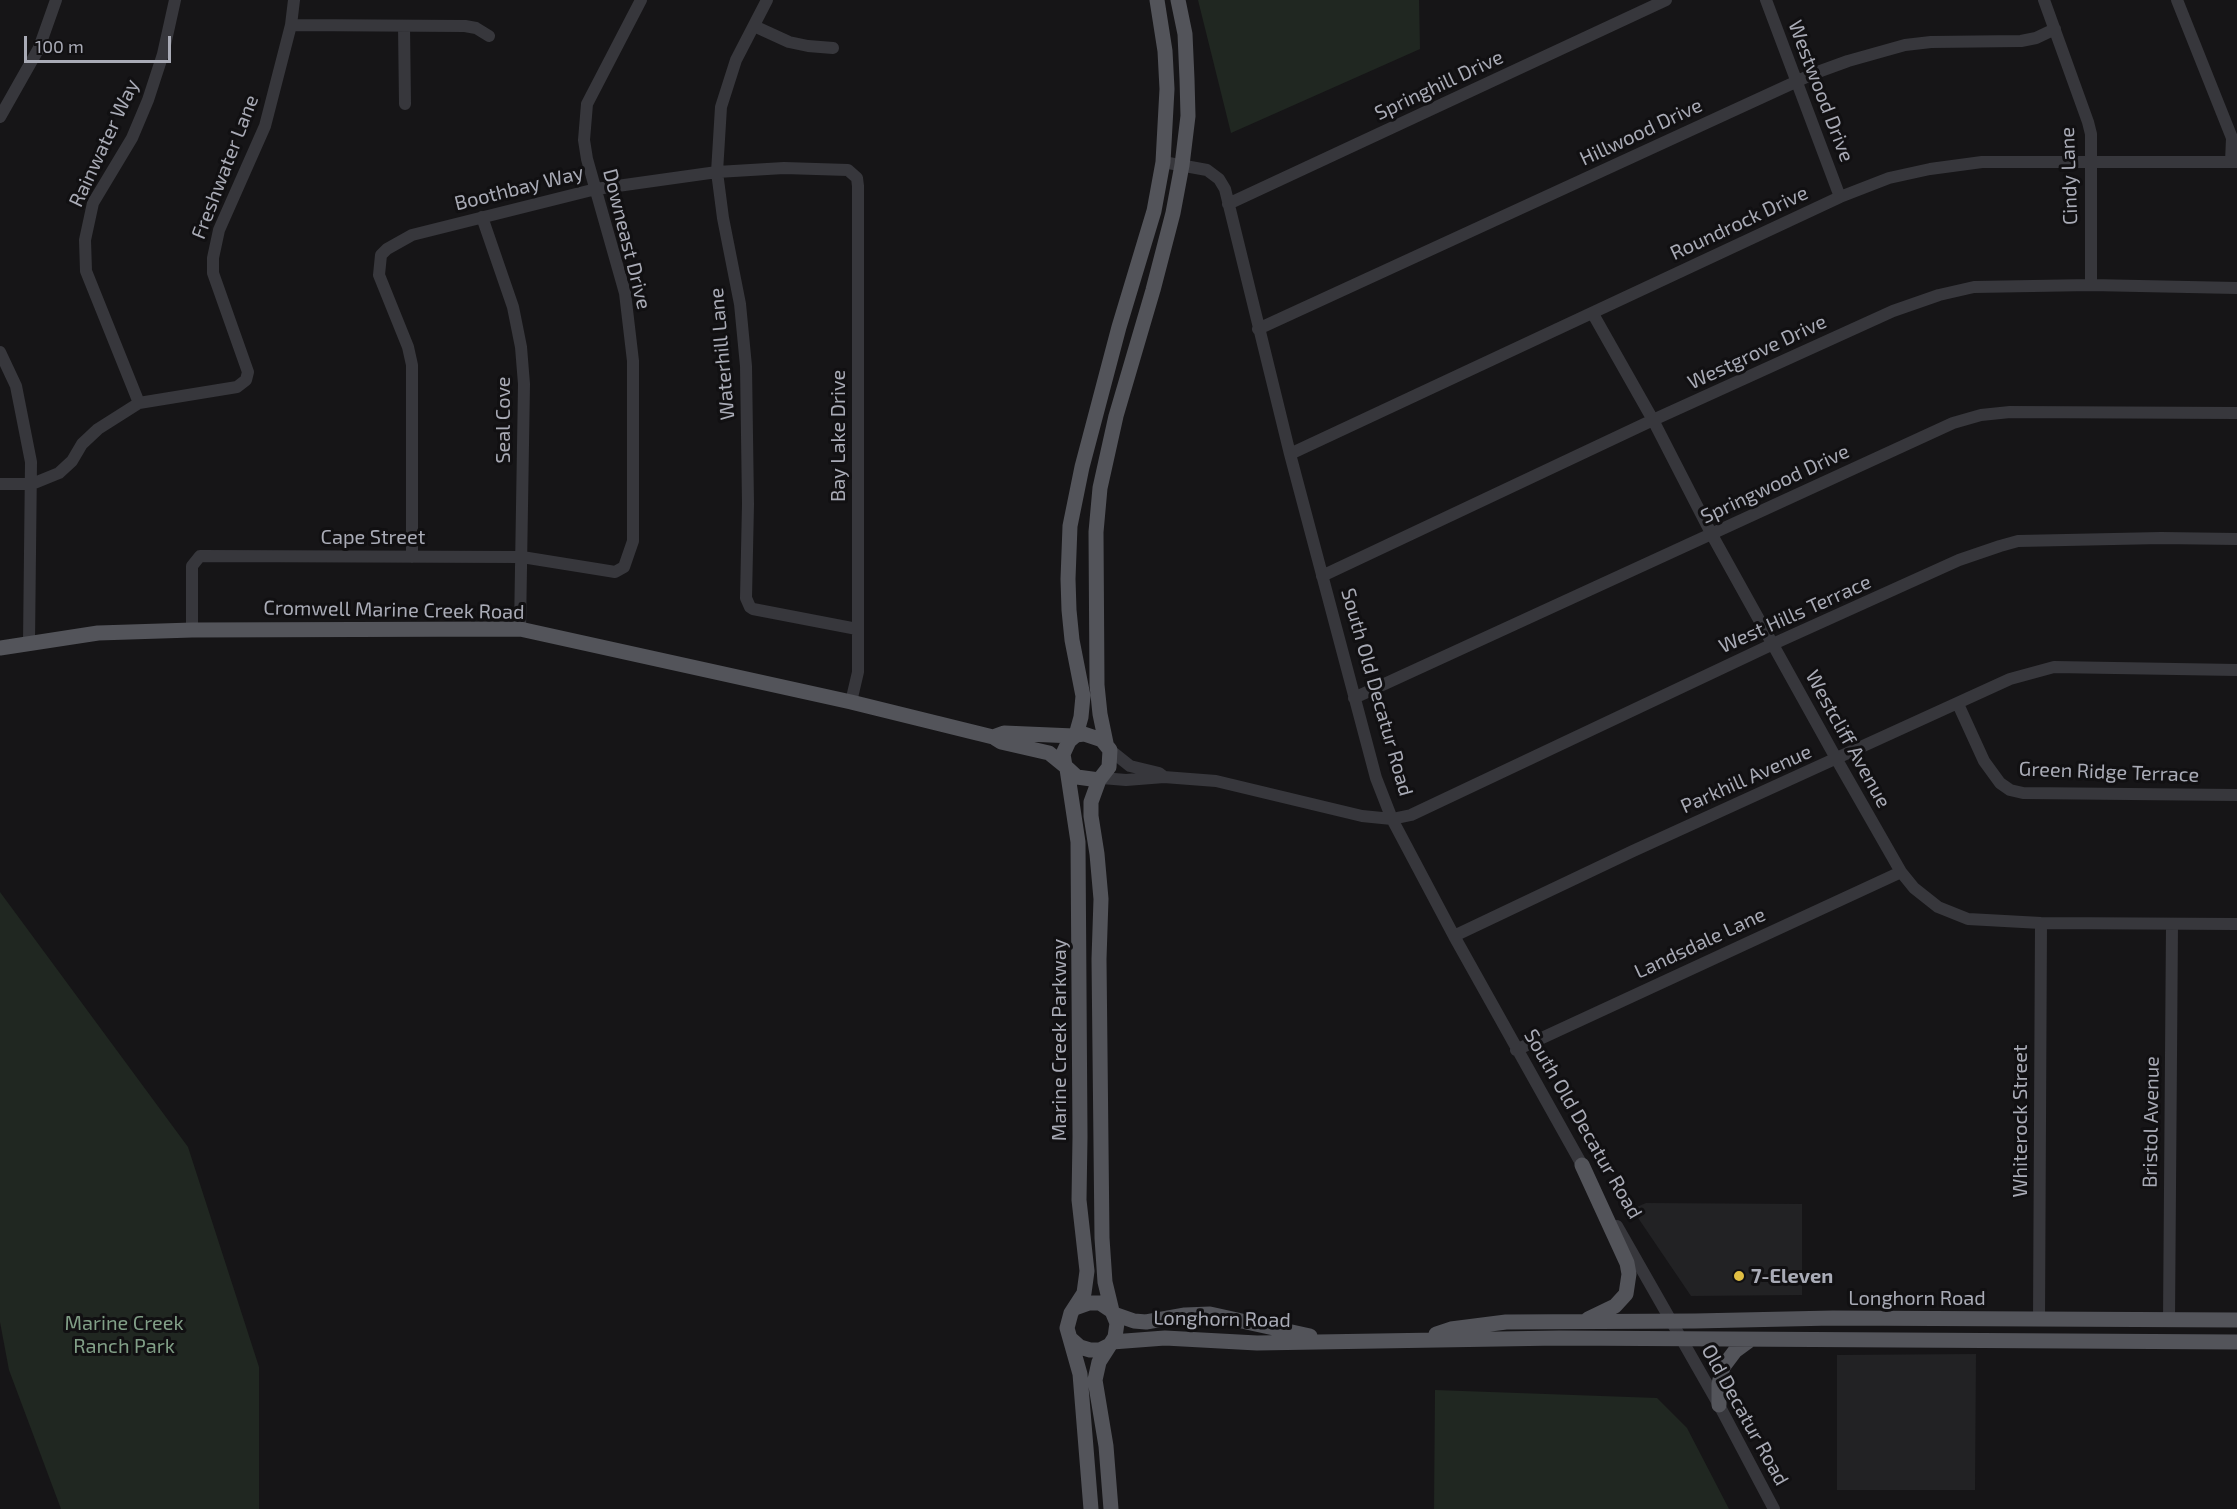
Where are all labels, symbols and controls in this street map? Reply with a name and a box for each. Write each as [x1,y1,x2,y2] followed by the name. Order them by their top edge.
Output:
[1783,17,1859,165] street label: Westwood Drive
[27,24,174,62] scale bar
[35,35,84,57] text: 100 m
[1371,45,1507,125] street label: Springhill Drive
[64,75,144,211] street label: Rainwater Way
[186,91,264,243] street label: Freshwater Lane
[1576,93,1706,171] street label: Hillwood Drive
[2055,127,2083,225] street label: Cindy Lane
[452,160,586,216] street label: Boothbay Way
[598,166,656,312] street label: Downeast Drive
[1666,181,1812,265] street label: Roundrock Drive
[704,287,740,421] street label: Waterhill Lane
[1684,309,1830,395] street label: Westgrove Drive
[826,370,850,502] street label: Bay Lake Drive
[491,376,515,464] street label: Seal Cove
[1697,439,1853,529] street label: Springwood Drive
[321,525,425,549] street label: Cape Street
[1715,570,1875,658] street label: West Hills Terrace
[1336,585,1418,799] street label: South Old Decatur Road
[263,596,525,624] street label: Cromwell Marine Creek Road
[1800,666,1896,812] street label: Westcliff Avenue
[1677,739,1815,819] street label: Parkhill Avenue
[2018,757,2200,787] street label: Green Ridge Terrace
[1631,902,1769,984] street label: Landsdale Lane
[1047,939,1071,1141] street label: Marine Creek Parkway
[1519,1025,1647,1223] street label: South Old Decatur Road
[2008,1044,2032,1198] street label: Whiterock Street
[2138,1056,2164,1188] street label: Bristol Avenue
[1751,1264,1833,1288] place label: 7-Eleven
[1732,1269,1746,1283] marker: 7-Eleven
[1848,1286,1986,1310] street label: Longhorn Road
[1153,1306,1291,1332] street label: Longhorn Road
[64,1311,184,1358] park label: Marine Creek Ranch Park
[1696,1340,1794,1490] street label: Old Decatur Road

